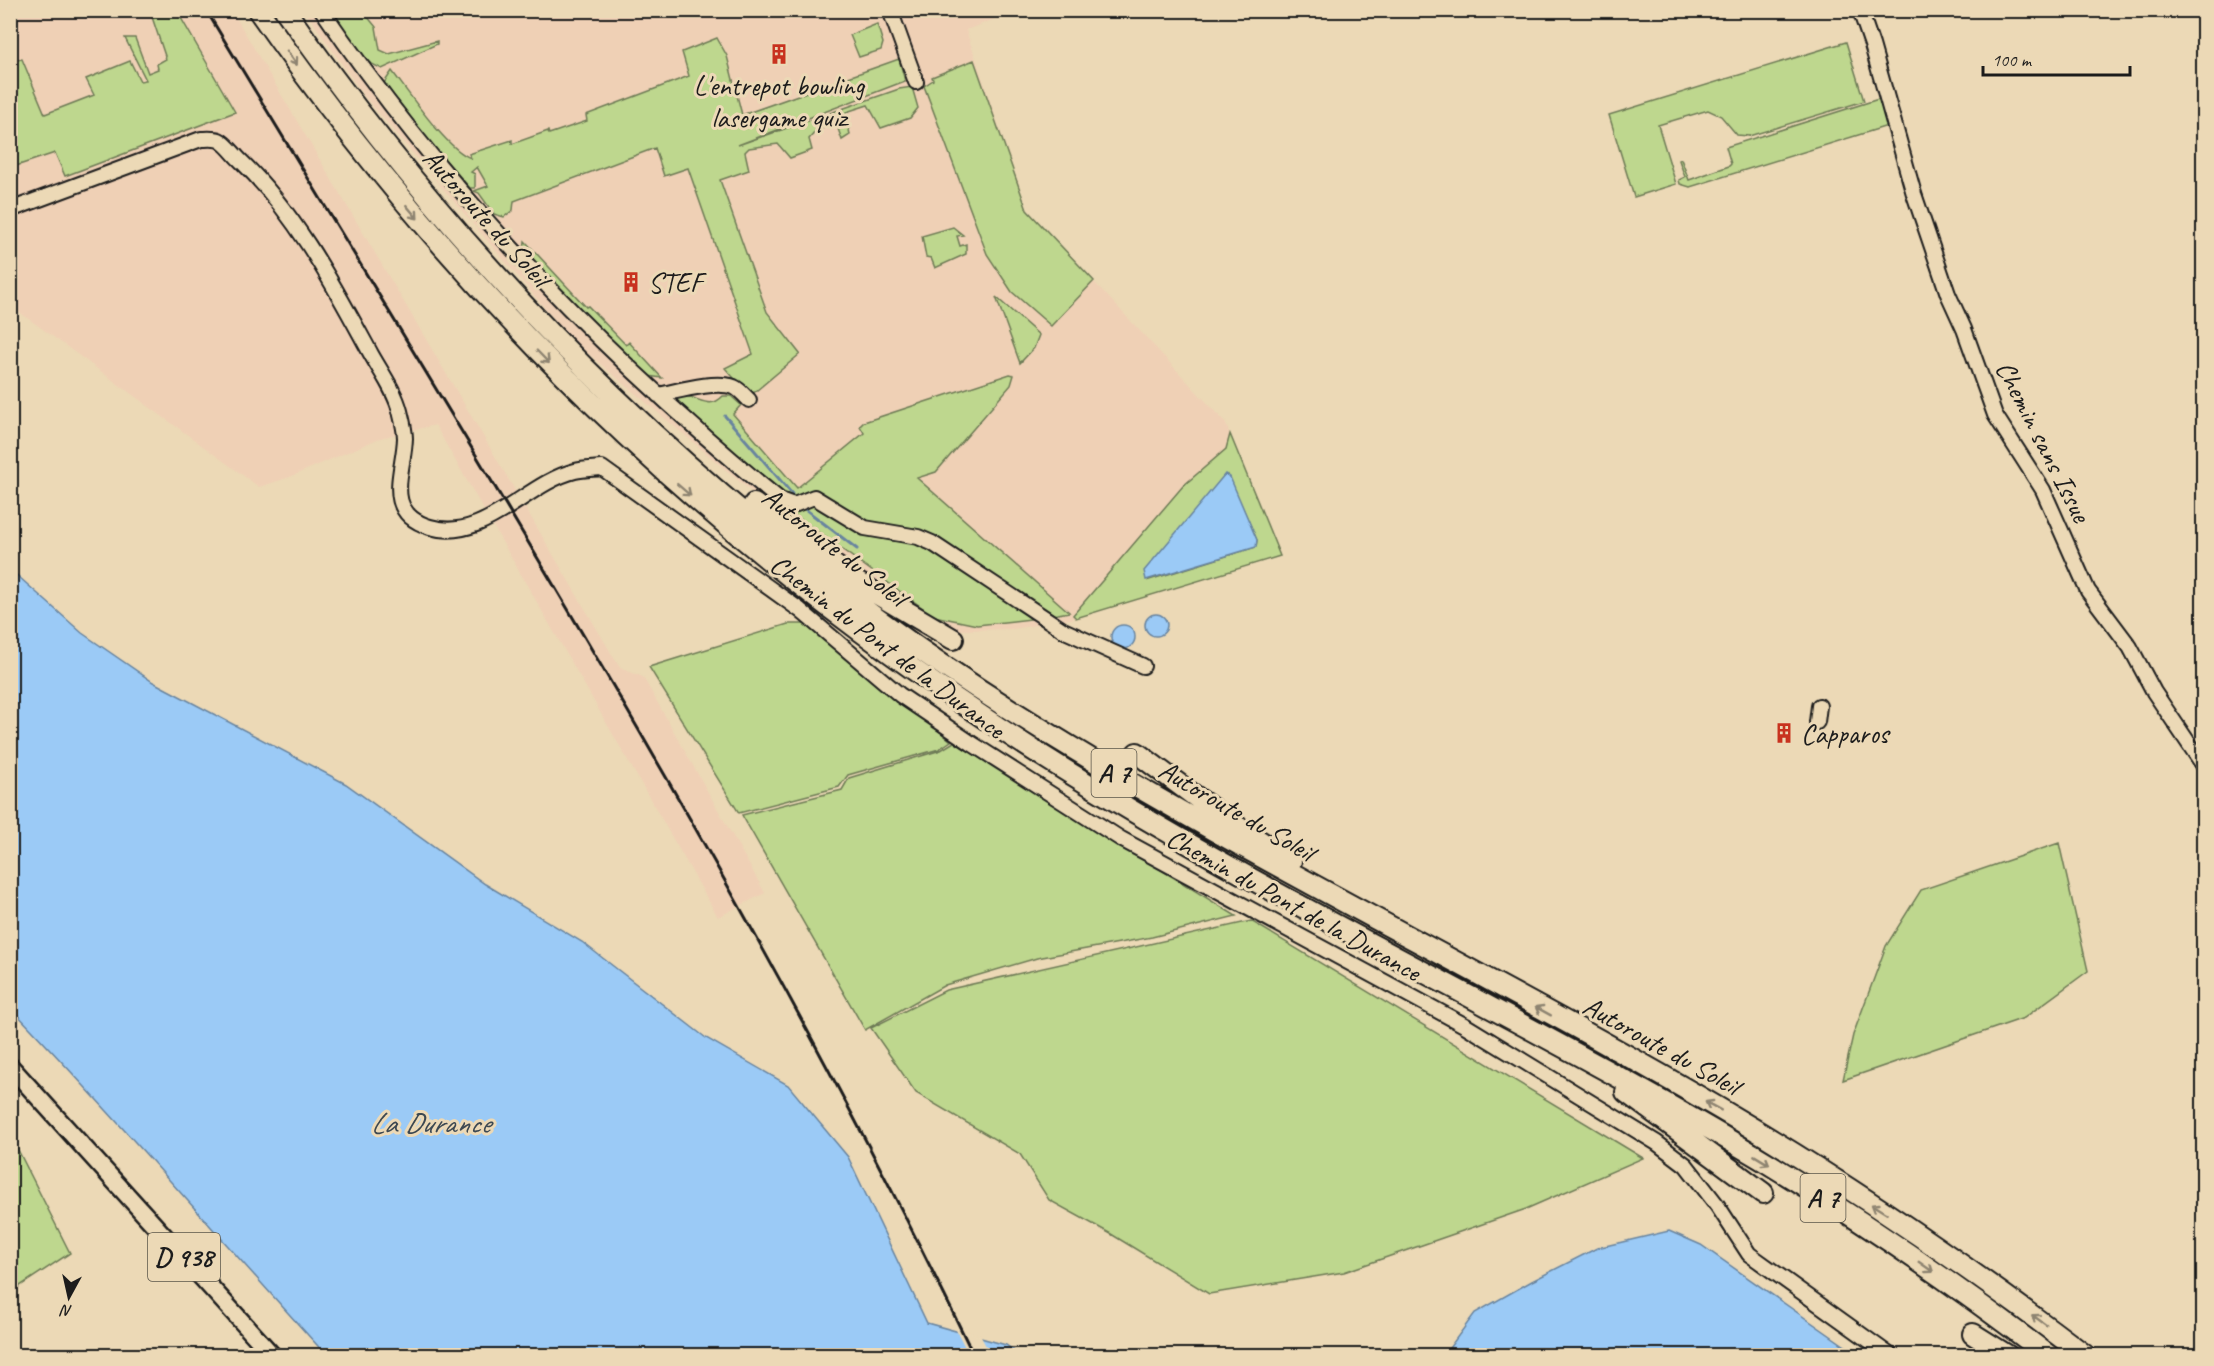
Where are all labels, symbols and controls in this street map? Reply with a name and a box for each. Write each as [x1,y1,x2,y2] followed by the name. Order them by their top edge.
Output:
[1983,39,2130,77] scale bar
[767,42,791,66] building icon: L'entrepot bowling lasergame quiz
[1992,49,2033,71] text: 100 m
[286,50,298,66] one-way arrow
[694,68,865,135] place label: L'entrepot bowling lasergame quiz
[415,141,561,298] street label: Autoroute du Soleil
[406,204,419,220] one-way arrow
[648,265,708,300] place label: STEF
[619,270,643,294] building icon: STEF
[536,349,550,364] one-way arrow
[1988,355,2100,529] street label: Chemin sans Issue
[755,479,918,617] street label: Autoroute du Soleil
[677,483,692,497] one-way arrow
[763,547,1014,747] street label: Chemin du Pont de la Durance
[1801,716,1891,751] place label: Capparos
[1772,721,1796,745] building icon: Capparos
[1092,749,1136,797] road number: A 7
[1153,752,1325,872] street label: Autoroute du Soleil
[1161,820,1429,990] street label: Chemin du Pont de la Durance
[1577,988,1751,1105] street label: Autoroute du Soleil
[1535,1005,1552,1017] one-way arrow
[1705,1100,1723,1111] one-way arrow
[370,1104,494,1142] water label: La Durance
[1753,1155,1770,1167] one-way arrow
[1800,1174,1846,1222] road number: A 7
[1871,1202,1888,1214] one-way arrow
[148,1233,220,1281] road number: D 938
[1917,1261,1934,1273] one-way arrow
[39,1267,99,1327] north arrow
[58,1300,73,1321] text: N
[2031,1314,2047,1327] one-way arrow

